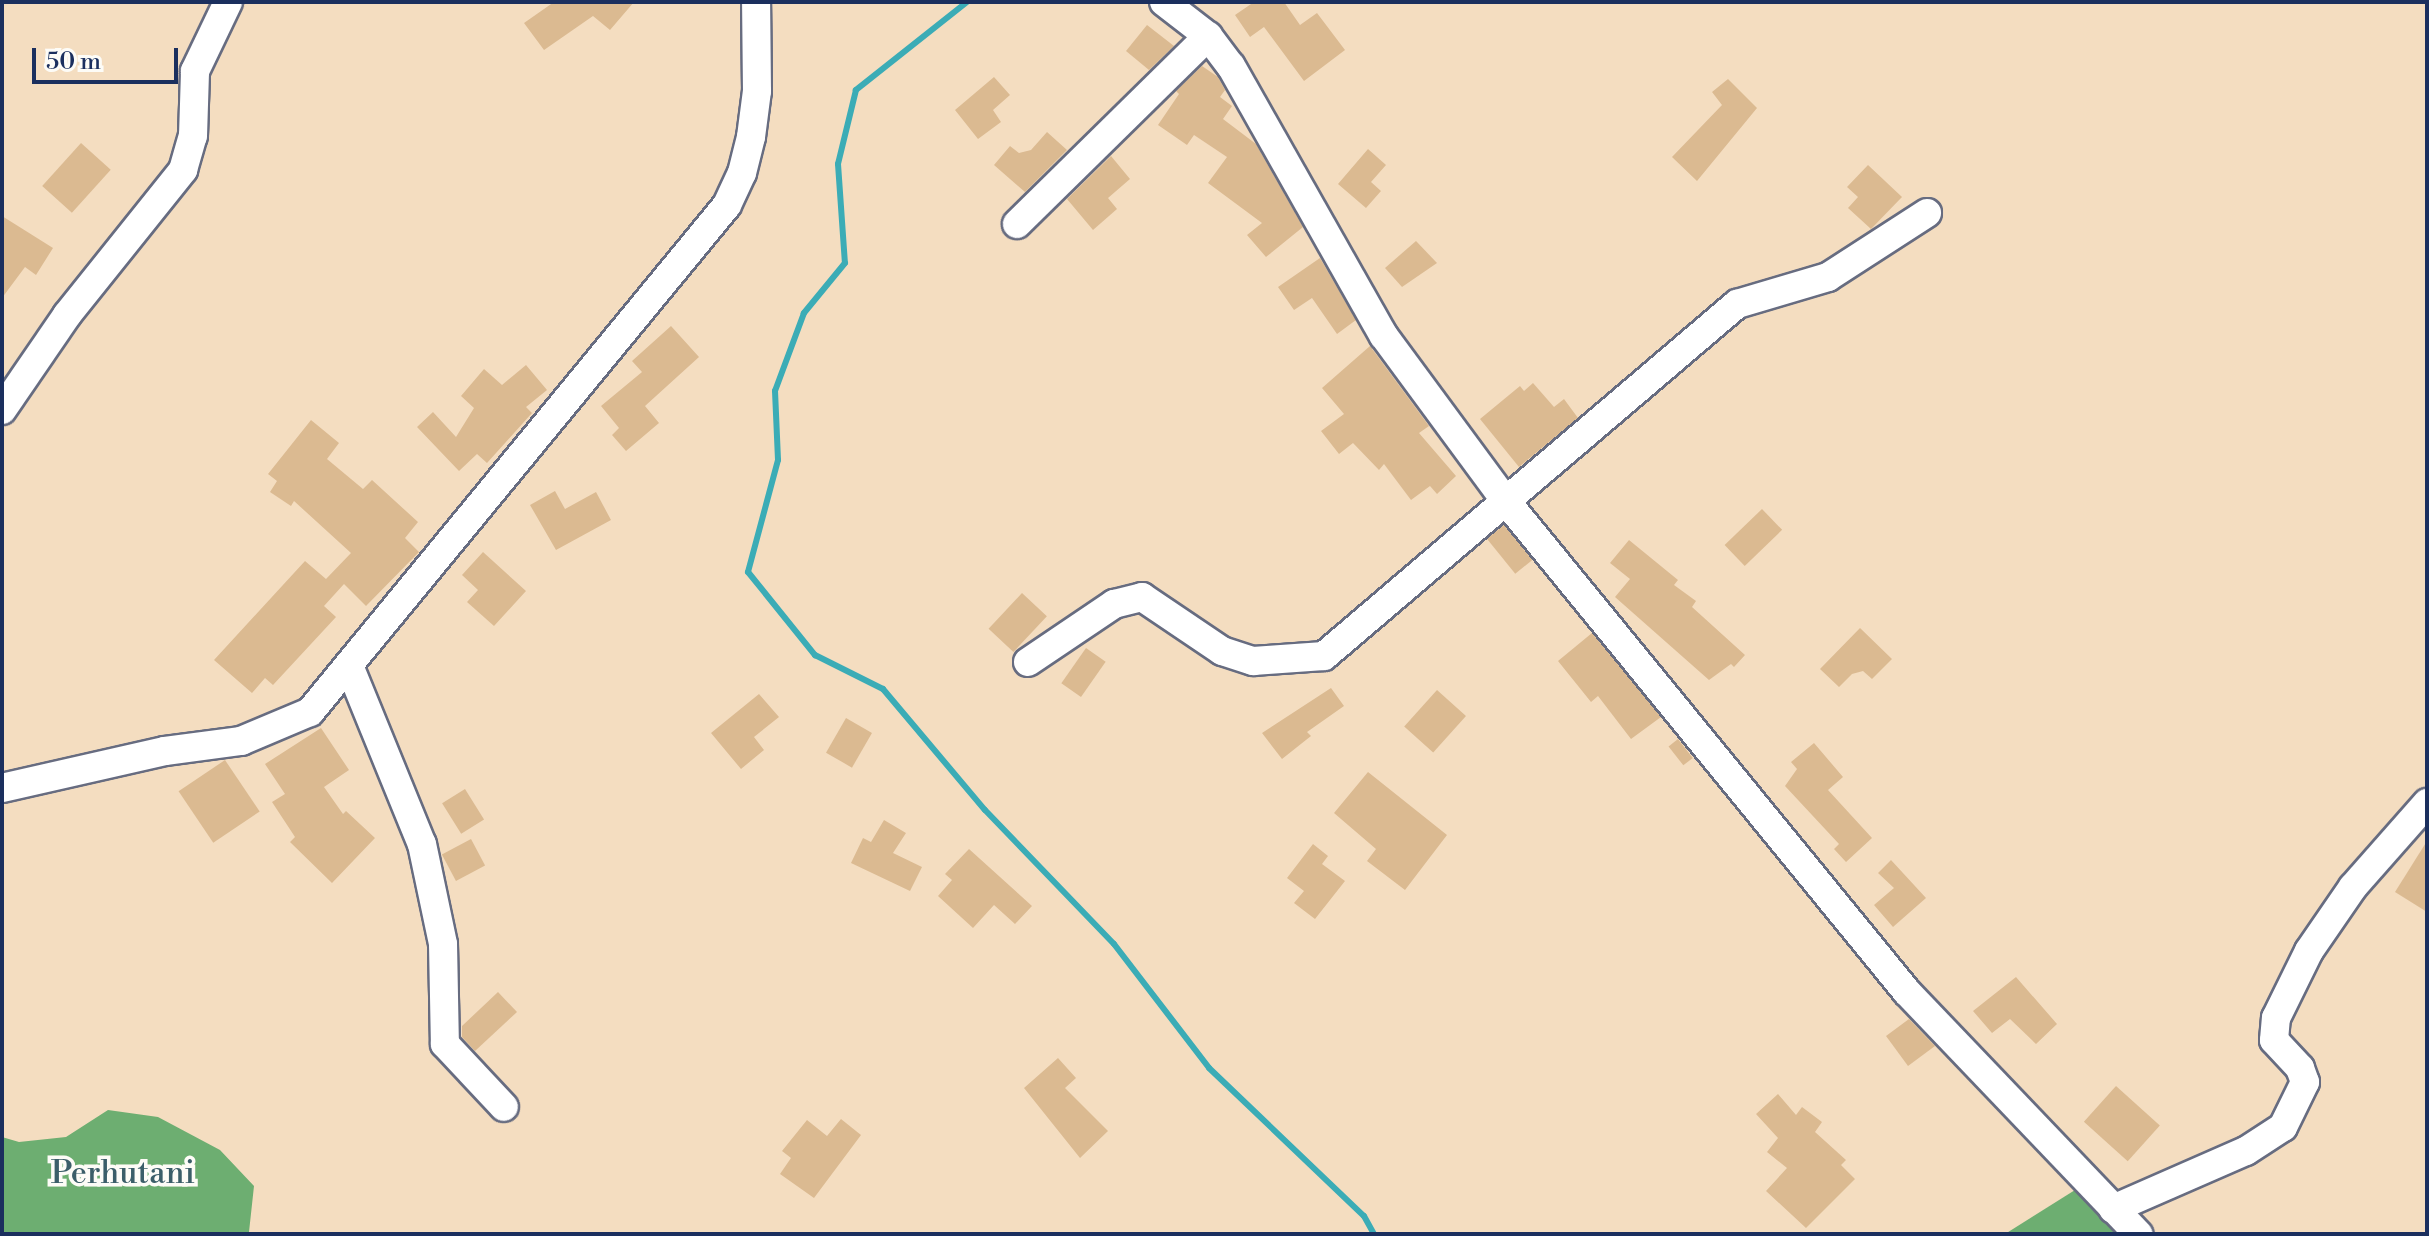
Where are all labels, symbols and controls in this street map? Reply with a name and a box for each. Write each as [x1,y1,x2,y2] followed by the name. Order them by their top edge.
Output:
[36,32,182,82] scale bar
[46,47,101,77] text: 50 m
[51,1154,195,1192] park label: Perhutani

